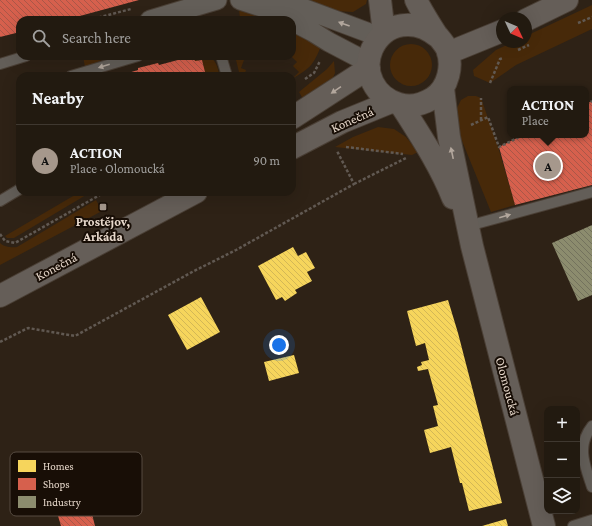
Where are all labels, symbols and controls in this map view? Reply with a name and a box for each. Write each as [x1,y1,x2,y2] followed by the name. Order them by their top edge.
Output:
[496,12,532,48] north arrow
[16,16,296,60] search box
[337,20,349,26] one-way arrow
[30,27,52,49] icon: search
[62,30,131,46] text: Search here
[98,63,110,69] one-way arrow
[331,86,341,94] one-way arrow
[507,86,589,138] popup
[32,89,84,108] text: Nearby
[522,97,574,113] text: ACTION
[329,103,376,135] street label: Konečná
[522,113,549,128] text: Place
[70,145,123,161] text: ACTION
[449,146,455,159] one-way arrow
[535,151,561,181] pin: A
[41,153,49,168] text: A
[253,153,280,168] text: 90 m
[70,161,165,176] text: Place · Olomoucká
[98,202,108,212] marker: Prostějov, Arkáda
[499,213,511,219] one-way arrow
[76,214,131,244] place label: Prostějov, Arkáda
[33,249,80,284] street label: Konečná
[269,335,289,355] your location
[493,355,523,417] street label: Olomoucká
[544,406,580,514] map controls
[544,406,580,442] button: +
[544,442,580,478] button: −
[10,452,142,516] legend
[43,460,74,472] text: Homes
[43,478,70,491] text: Shops
[544,478,580,514] button: layers
[43,496,82,509] text: Industry

